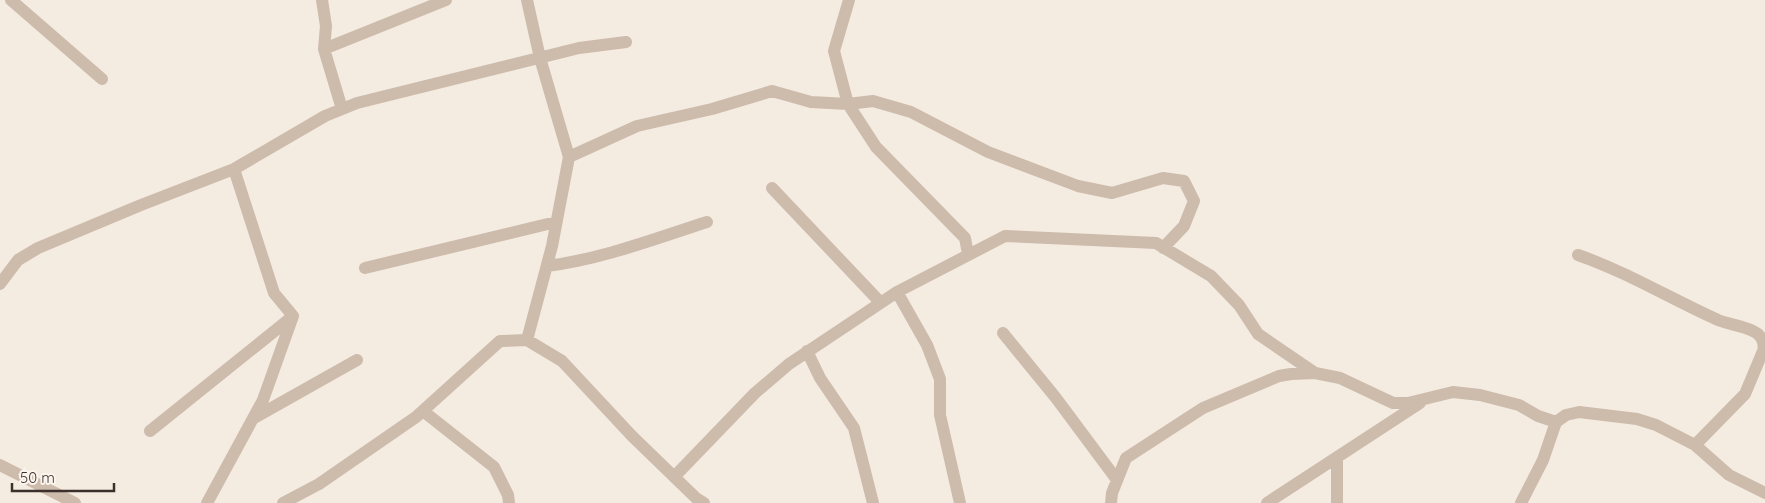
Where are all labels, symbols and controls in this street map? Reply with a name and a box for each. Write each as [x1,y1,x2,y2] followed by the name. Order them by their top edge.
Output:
[12,460,115,492] scale bar
[20,468,55,487] text: 50 m

